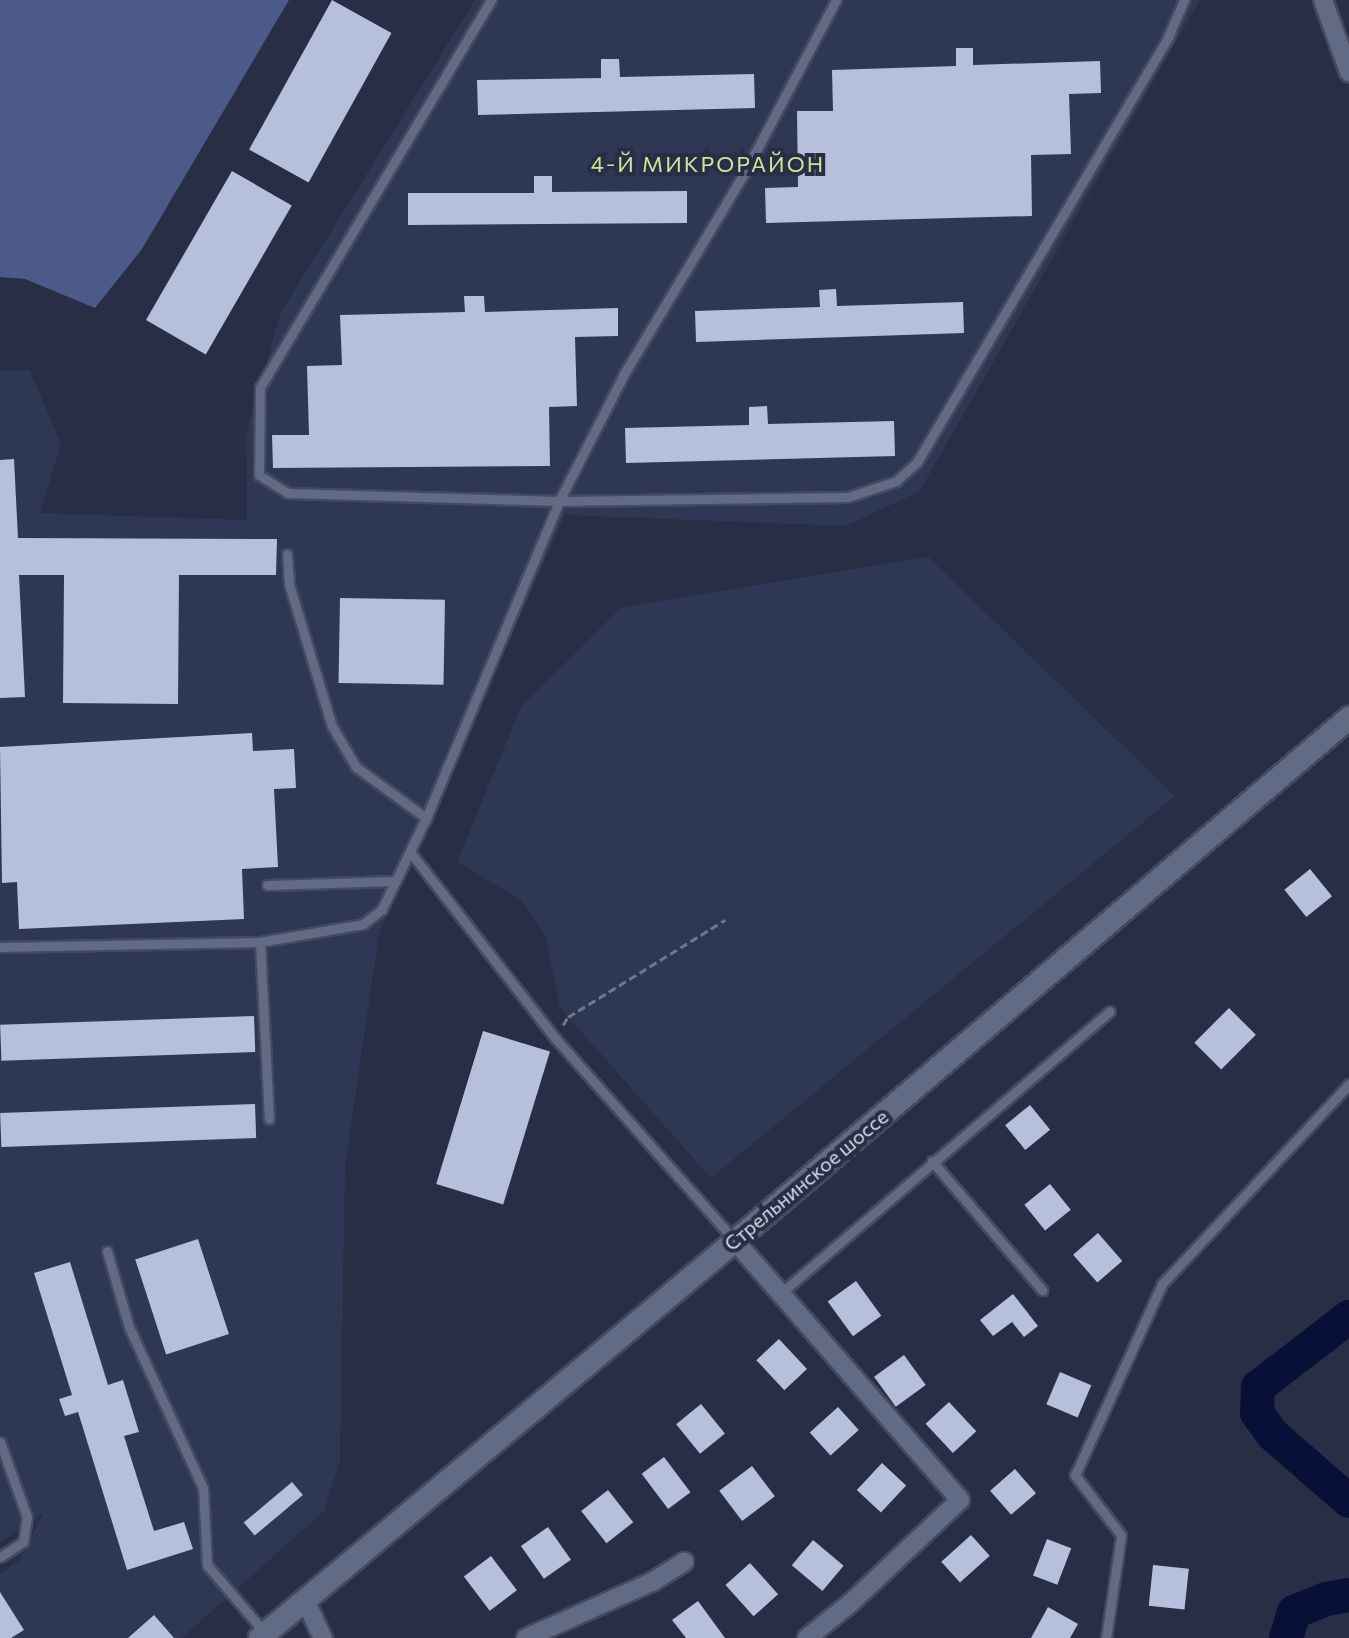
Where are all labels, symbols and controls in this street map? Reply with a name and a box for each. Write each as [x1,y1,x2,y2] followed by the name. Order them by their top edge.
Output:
[591,151,825,177] district label: 4-Й МИКРОРАЙОН
[719,1104,893,1256] street label: Стрельнинское шоссе

